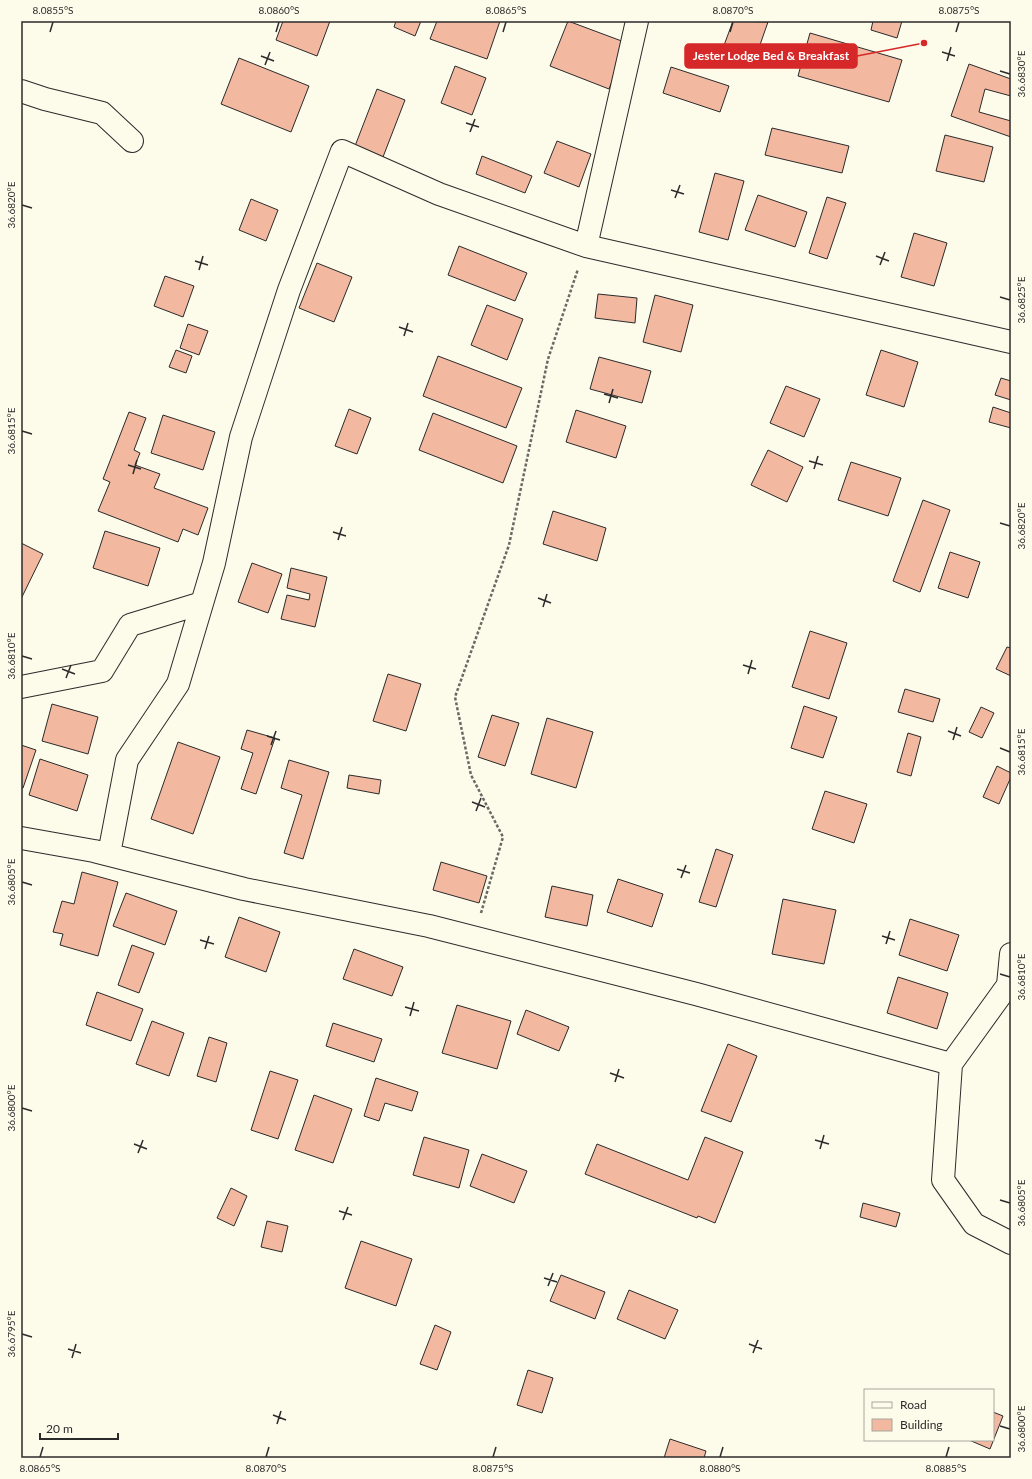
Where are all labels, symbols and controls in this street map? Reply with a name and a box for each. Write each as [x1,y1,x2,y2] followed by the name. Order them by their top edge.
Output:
[33,4,73,16] text: 8.0855°S
[259,4,299,16] text: 8.0860°S
[486,4,526,16] text: 8.0865°S
[713,4,753,16] text: 8.0870°S
[939,4,979,16] text: 8.0875°S
[685,44,857,68] callout: Jester Lodge Bed & Breakfast
[693,48,850,63] text: Jester Lodge Bed & Breakfast
[1015,50,1027,98] text: 36.6830°E
[5,181,17,229] text: 36.6820°E
[1015,276,1027,324] text: 36.6825°E
[5,407,17,455] text: 36.6815°E
[1015,502,1027,550] text: 36.6820°E
[5,632,17,680] text: 36.6810°E
[1015,728,1027,776] text: 36.6815°E
[5,858,17,906] text: 36.6805°E
[1015,953,1027,1001] text: 36.6810°E
[5,1084,17,1132] text: 36.6800°E
[1015,1179,1027,1227] text: 36.6805°E
[5,1310,17,1358] text: 36.6795°E
[864,1389,994,1441] legend
[900,1397,927,1412] text: Road
[1015,1405,1027,1453] text: 36.6800°E
[40,1415,118,1441] scale bar
[900,1417,943,1432] text: Building
[46,1421,73,1436] text: 20 m
[20,1462,60,1474] text: 8.0865°S
[246,1462,286,1474] text: 8.0870°S
[473,1462,513,1474] text: 8.0875°S
[700,1462,740,1474] text: 8.0880°S
[926,1462,966,1474] text: 8.0885°S

